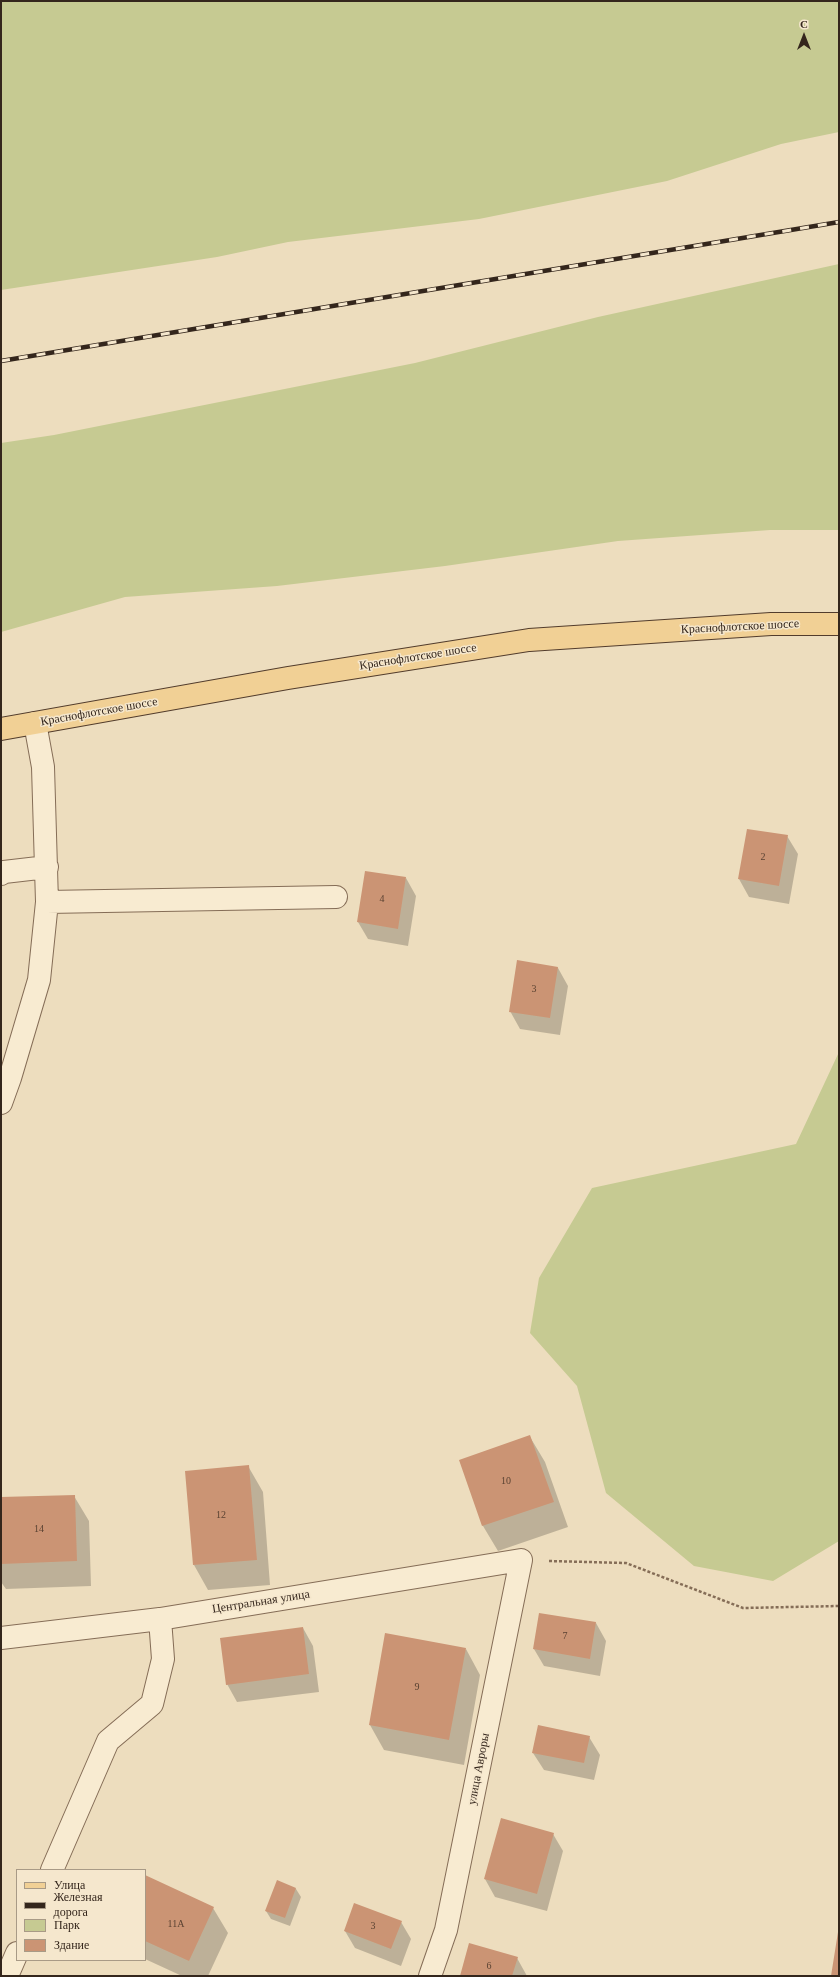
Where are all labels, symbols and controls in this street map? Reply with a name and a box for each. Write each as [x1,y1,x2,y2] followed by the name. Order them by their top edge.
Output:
[784,16,824,56] north arrow
[800,18,808,30] text: С
[680,617,800,637] street label: Краснофлотское шоссе
[358,641,478,673] street label: Краснофлотское шоссе
[39,695,159,729] street label: Краснофлотское шоссе
[760,851,766,863] house number: 2
[380,893,384,905] house number: 4
[532,983,536,995] house number: 3
[501,1475,511,1487] house number: 10
[216,1509,226,1521] house number: 12
[34,1523,44,1535] house number: 14
[211,1587,311,1617] street label: Центральная улица
[562,1630,568,1642] house number: 7
[414,1681,420,1693] house number: 9
[465,1732,493,1806] street label: улица Авроры
[16,1869,146,1961] legend
[54,1878,85,1892] text: Улица
[54,1890,103,1919] text: Железная дорога
[54,1918,80,1932] text: Парк
[168,1918,184,1930] house number: 11А
[370,1920,376,1932] house number: 3
[54,1938,89,1952] text: Здание
[486,1960,492,1972] house number: 6

